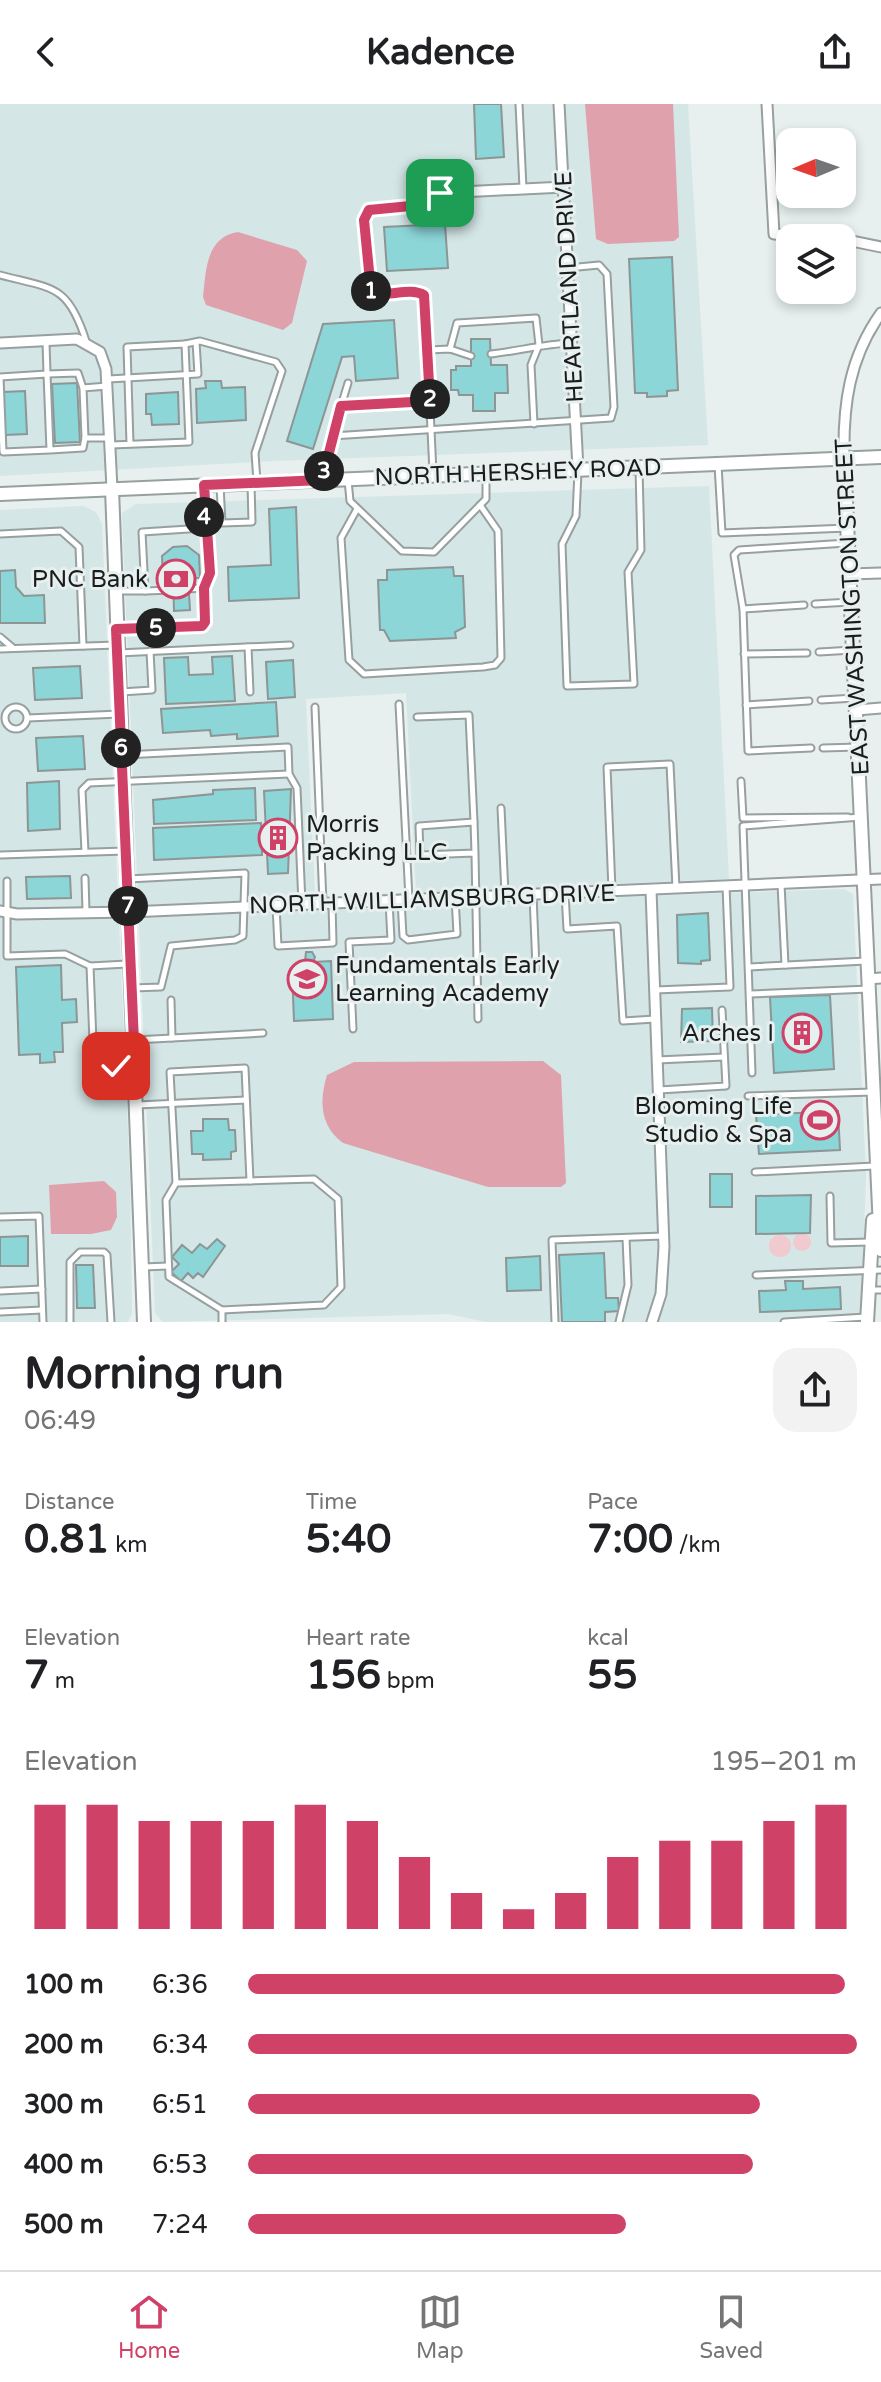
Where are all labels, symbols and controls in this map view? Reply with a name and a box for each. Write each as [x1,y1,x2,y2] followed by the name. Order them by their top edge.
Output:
[24,30,68,74] icon: back
[813,30,857,74] icon: share
[366,31,515,74] text: Kadence
[776,128,856,208] north arrow
[776,128,856,304] map controls
[406,159,474,227] pin
[549,170,590,403] street label: HEARTLAND DRIVE
[418,171,462,215] icon: arrive
[776,224,856,304] button: layers
[351,271,391,311] pin: 1
[364,278,378,304] text: 1
[410,379,450,419] pin: 2
[423,386,437,412] text: 2
[829,437,876,776] street label: EAST WASHINGTON STREET
[304,451,344,491] pin: 3
[374,453,662,492] street label: NORTH HERSHEY ROAD
[317,458,331,484] text: 3
[184,497,224,537] pin: 4
[197,504,211,530] text: 4
[155,558,197,600] bank icon: PNC Bank
[32,565,148,594] place label: PNC Bank
[136,608,176,648] pin: 5
[149,615,163,641] text: 5
[101,728,141,768] pin: 6
[114,735,128,761] text: 6
[306,810,447,867] place label: Morris Packing LLC
[257,817,299,859] building icon: Morris Packing LLC
[248,879,616,920] street label: NORTH WILLIAMSBURG DRIVE
[108,886,148,926] pin: 7
[121,893,135,919] text: 7
[335,951,560,1008] place label: Fundamentals Early Learning Academy
[286,958,328,1000] school or university icon: Fundamentals Early Learning Academy
[781,1012,823,1054] building icon: Arches I
[682,1019,774,1048] place label: Arches I
[82,1032,150,1100] pin
[94,1044,138,1088] icon: check
[635,1092,792,1149] place label: Blooming Life Studio & Spa
[799,1099,841,1141] sports icon: Blooming Life Studio & Spa
[24,1348,284,1401] text: Morning run
[773,1348,857,1432] button: share
[24,1405,96,1436] text: 06:49
[24,1489,115,1515] text: Distance
[306,1489,357,1515] text: Time
[587,1489,638,1515] text: Pace
[24,1515,110,1563] text: 0.81
[306,1515,391,1563] text: 5:40
[587,1515,673,1563] text: 7:00
[110,1532,147,1558] text: km
[673,1532,721,1558] text: /km
[24,1625,120,1651] text: Elevation
[306,1625,411,1651] text: Heart rate
[587,1625,629,1651] text: kcal
[24,1651,49,1699] text: 7
[306,1651,381,1699] text: 156
[587,1651,638,1699] text: 55
[49,1668,75,1694] text: m
[381,1668,435,1694] text: bpm
[24,1746,138,1777] text: Elevation
[711,1746,857,1777] text: 195–201 m
[24,1969,104,2000] text: 100 m
[152,1969,208,2000] text: 6:36
[24,2029,104,2060] text: 200 m
[152,2029,208,2060] text: 6:34
[24,2089,104,2120] text: 300 m
[152,2089,208,2120] text: 6:51
[24,2149,104,2180] text: 400 m
[152,2149,208,2180] text: 6:53
[24,2209,104,2240] text: 500 m
[152,2209,208,2240] text: 7:24
[118,2290,180,2364] tab: Home
[416,2290,464,2364] tab: Map
[699,2290,763,2364] tab: Saved

